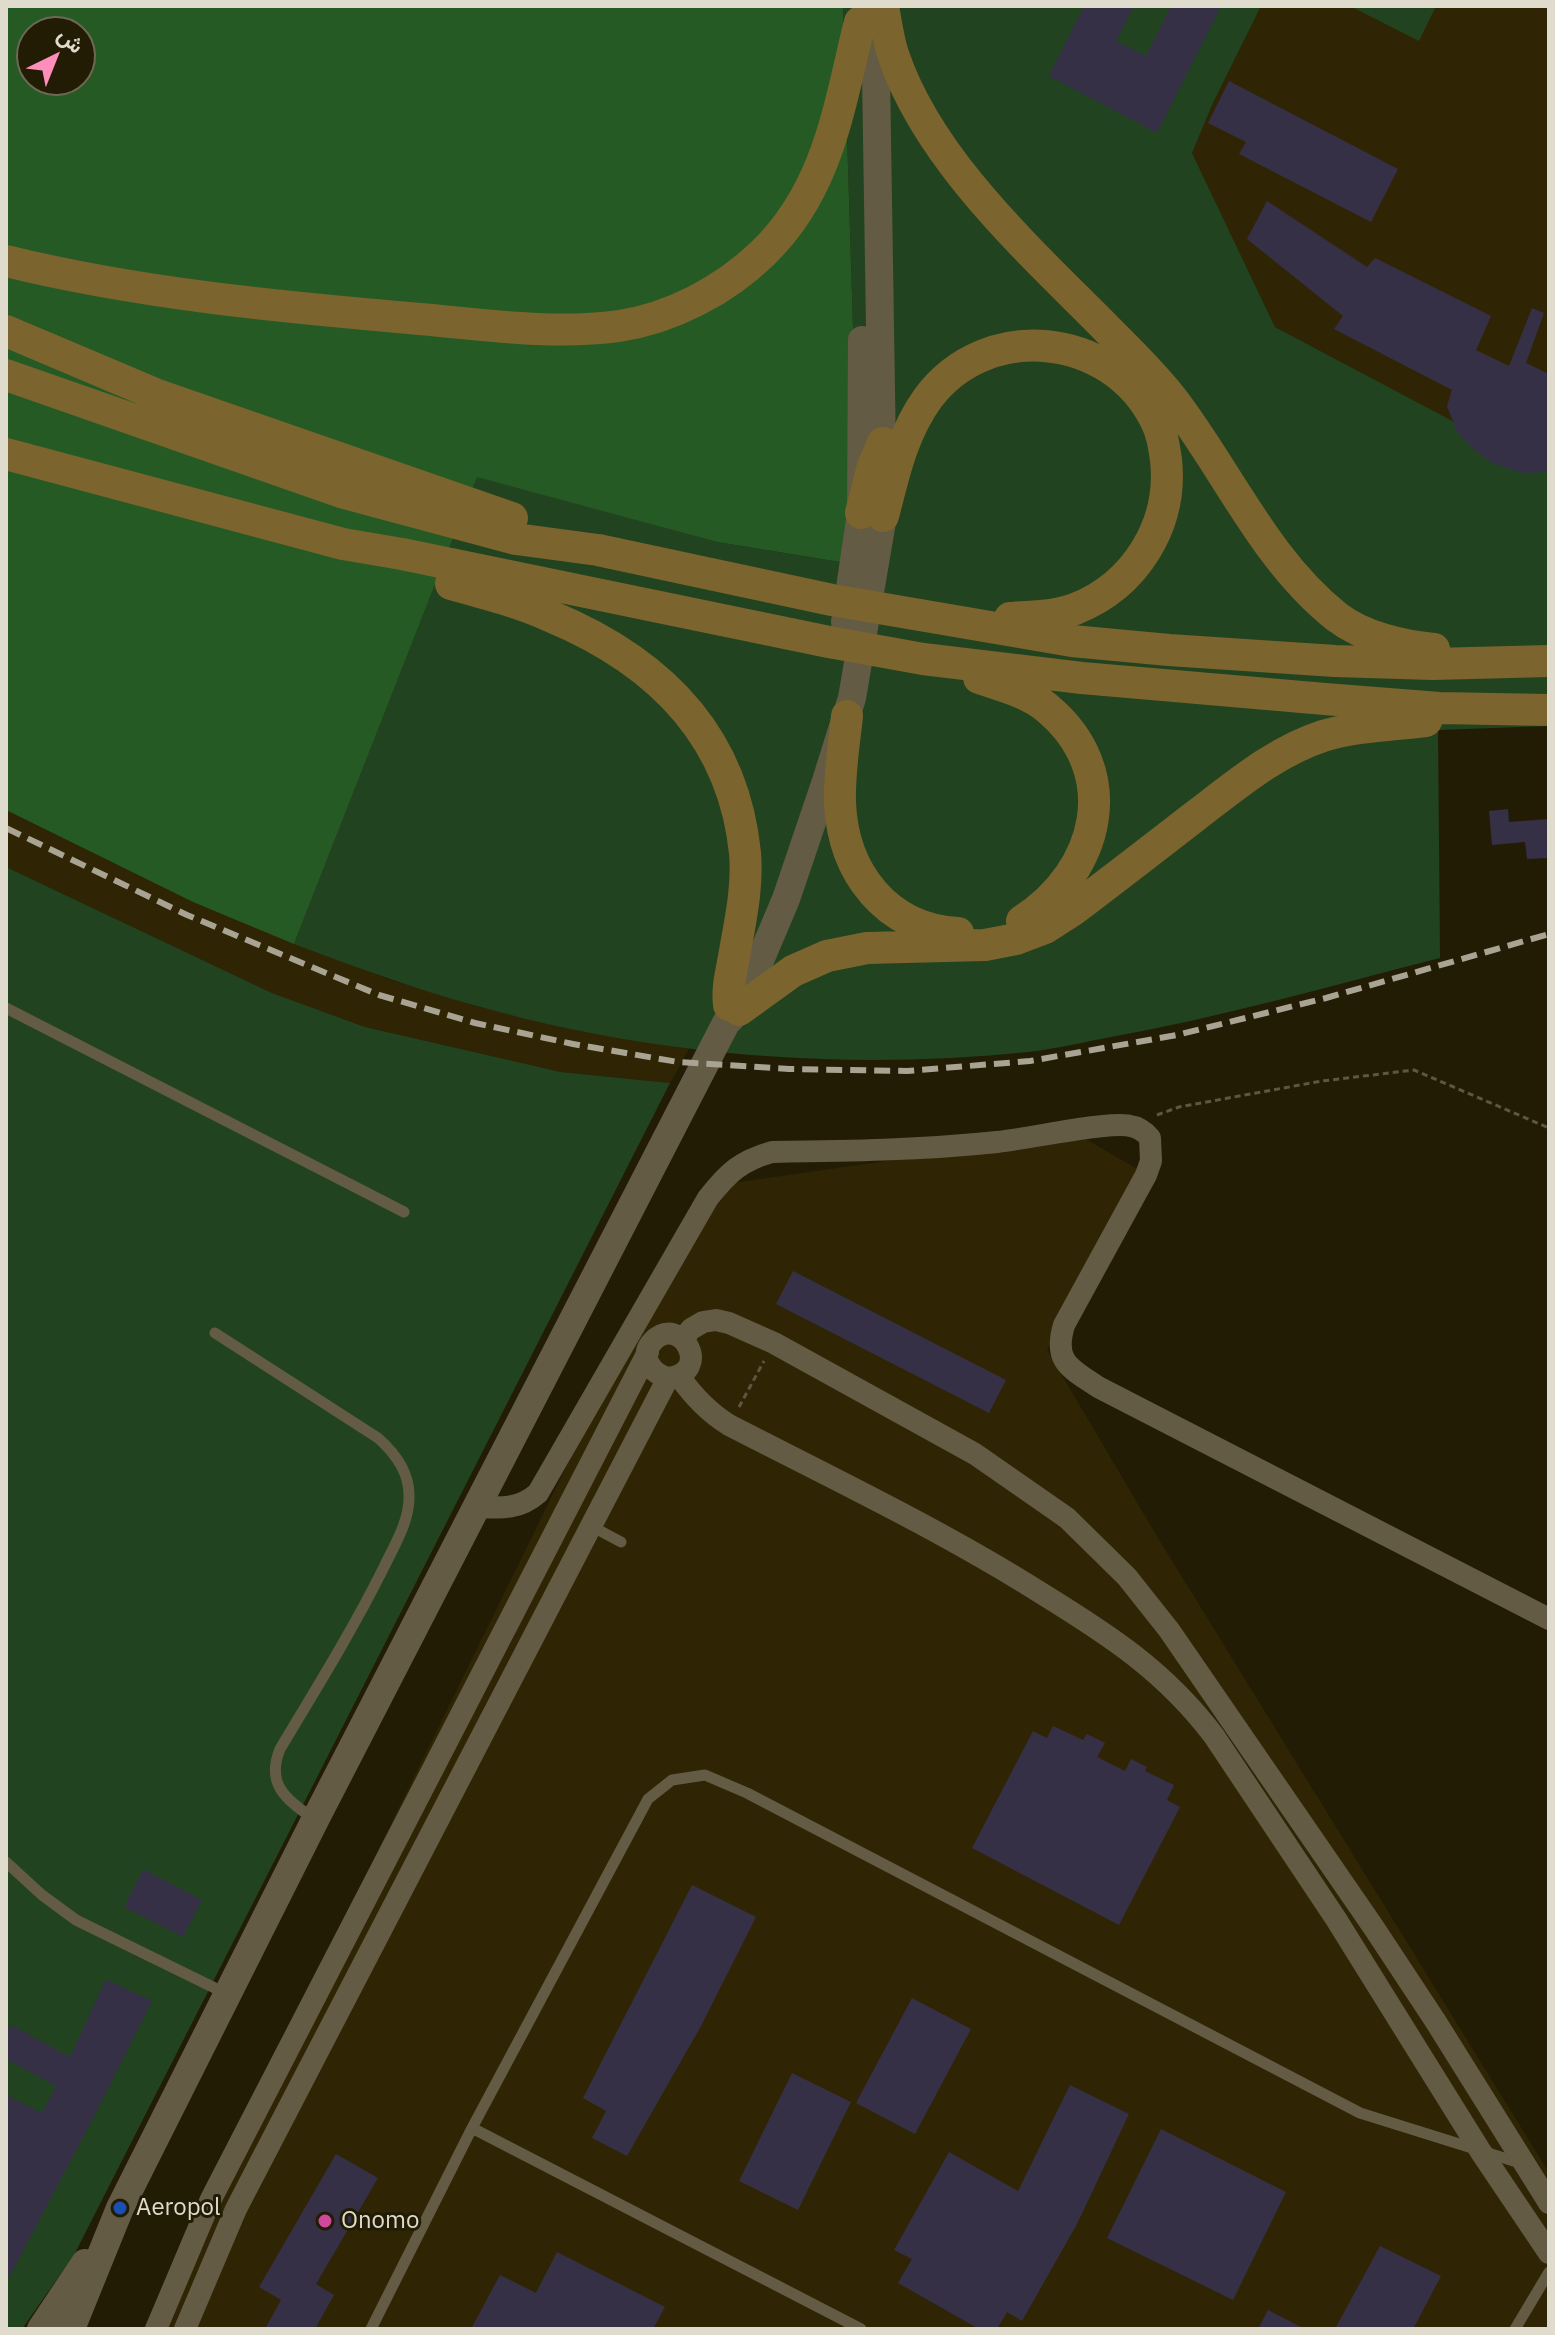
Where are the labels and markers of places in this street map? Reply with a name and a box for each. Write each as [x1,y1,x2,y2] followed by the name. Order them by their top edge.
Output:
[136,2194,221,2222] place label: Aeropol
[111,2199,129,2217] marker: Aeropol
[341,2207,419,2235] place label: Onomo
[316,2212,334,2230] marker: Onomo

